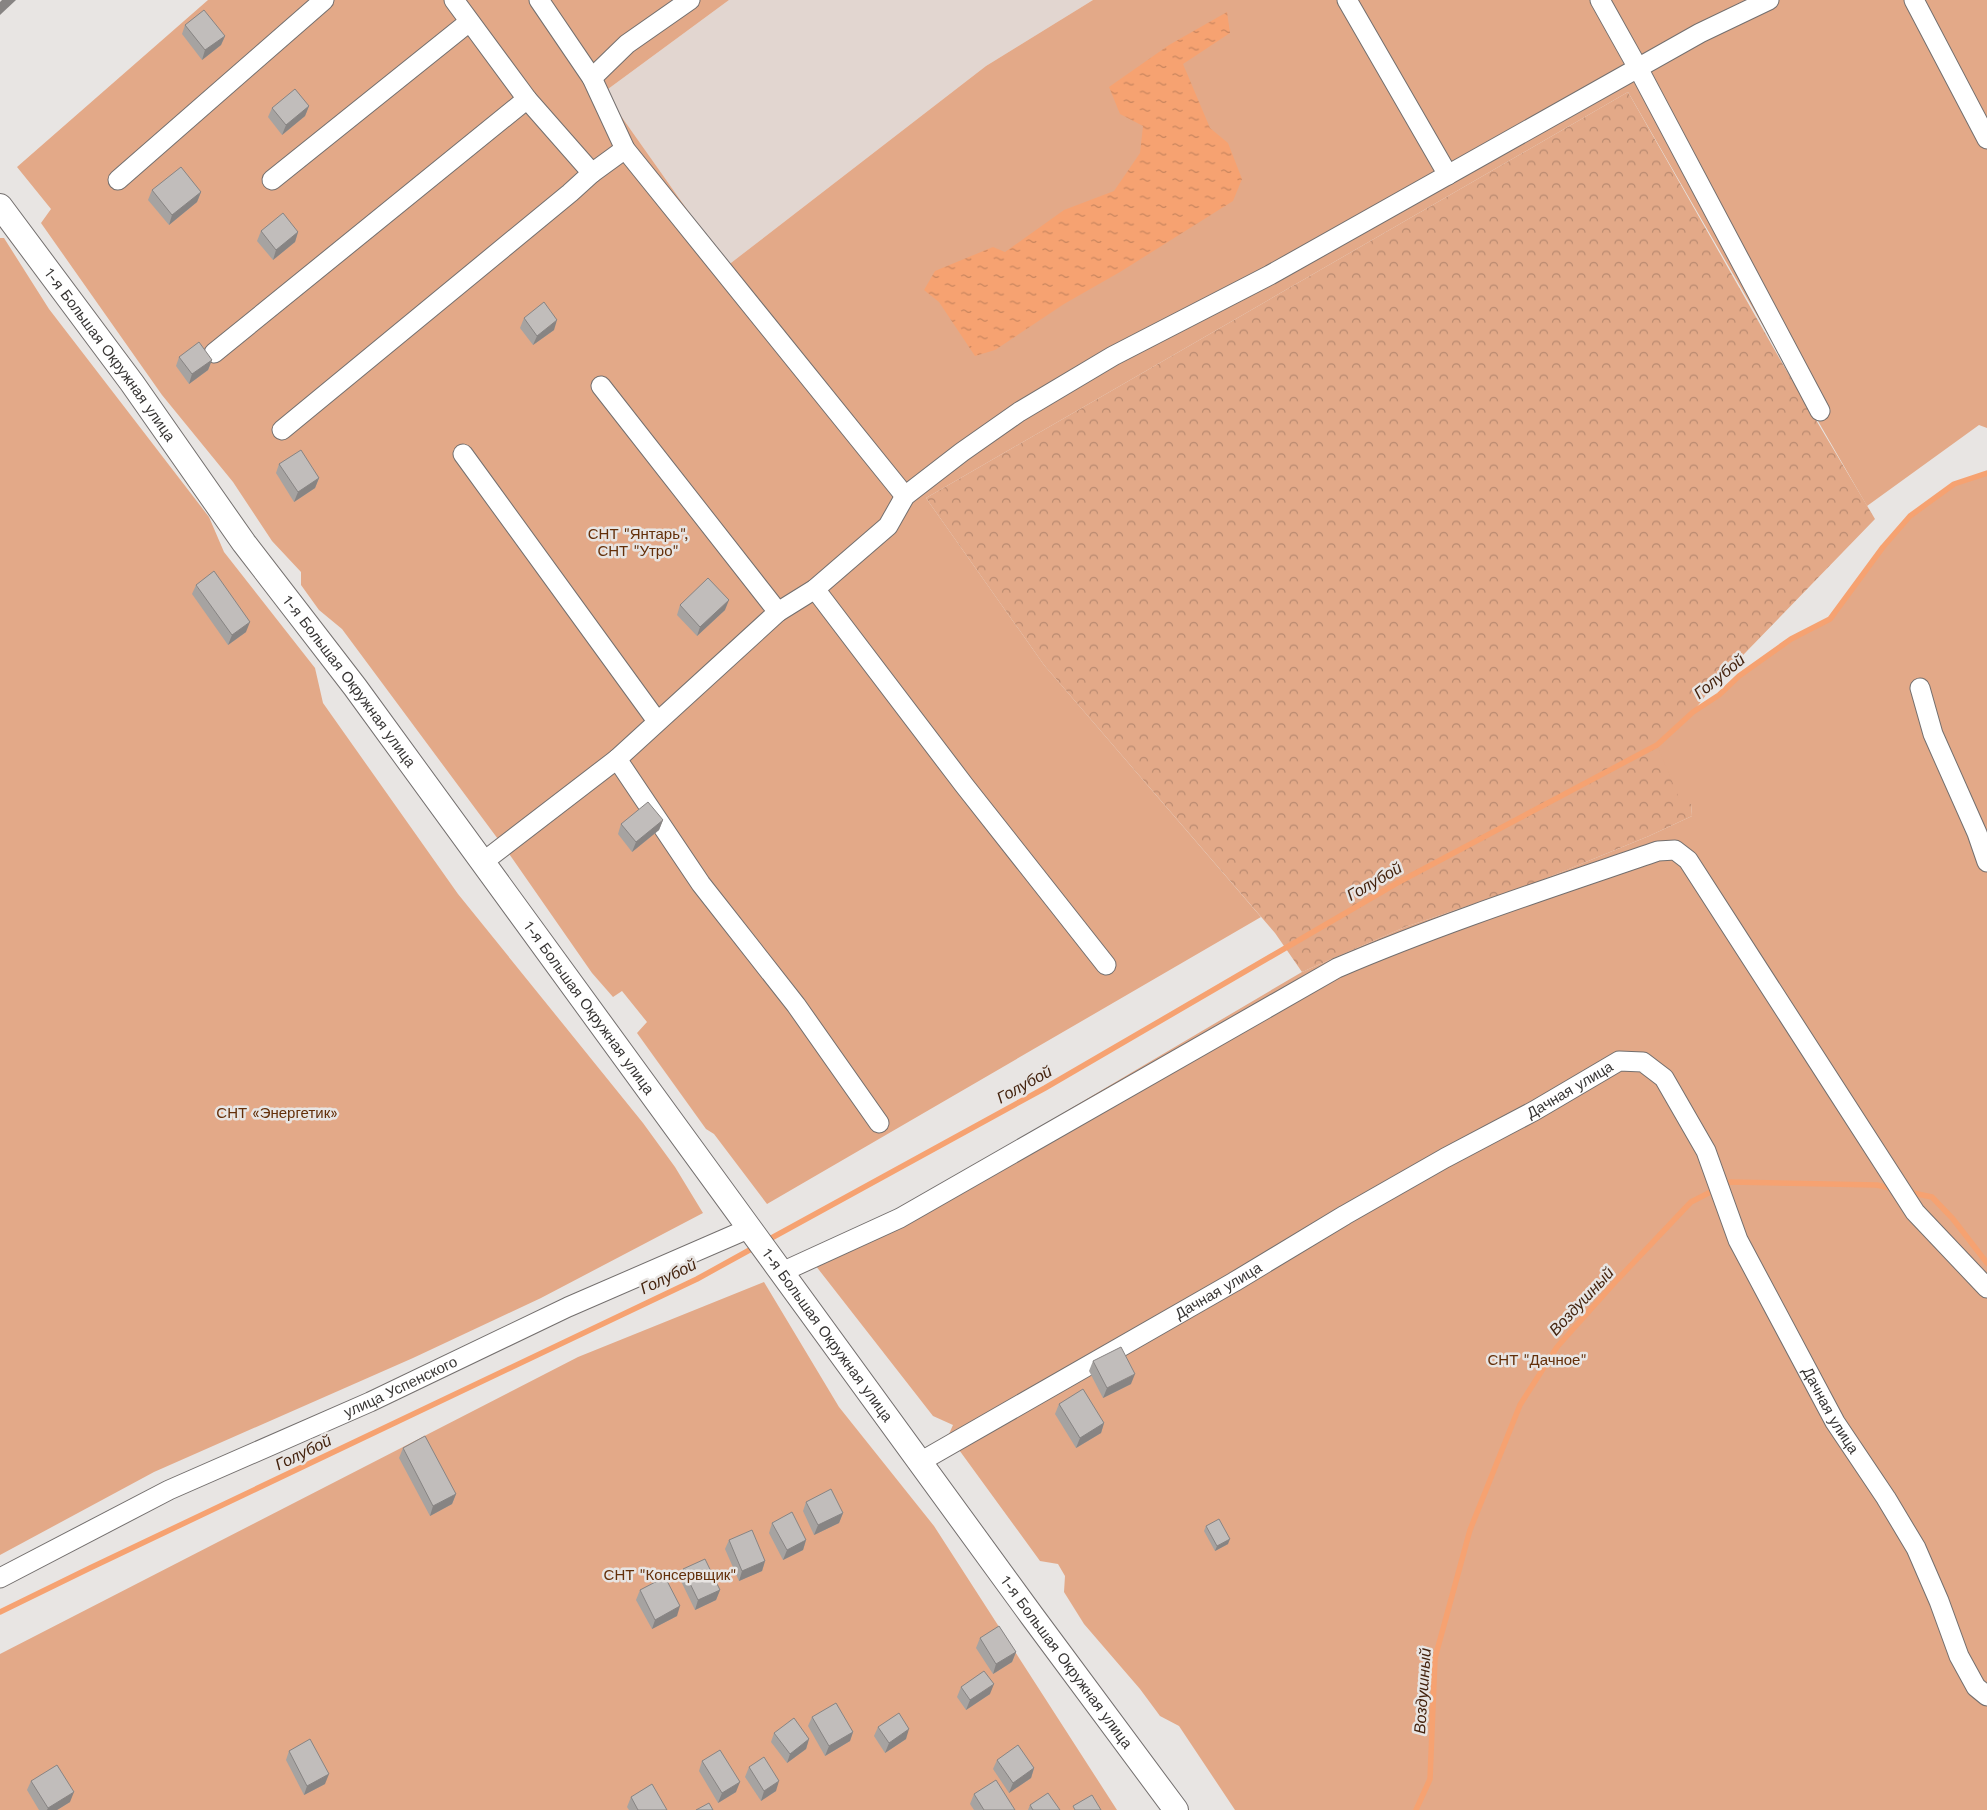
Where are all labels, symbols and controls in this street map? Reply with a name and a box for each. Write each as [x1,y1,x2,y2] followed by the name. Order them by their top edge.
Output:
[41,265,179,445] street label: 1-я Большая Окружная улица
[588,525,688,560] park label: СНТ "Янтарь", СНТ "Утро"
[279,592,420,771] street label: 1-я Большая Окружная улица
[1690,650,1749,703] water label: Голубой
[1343,858,1405,905] water label: Голубой
[520,918,658,1099] street label: 1-я Большая Окружная улица
[1524,1057,1617,1122] street label: Дачная улица
[993,1061,1055,1107] water label: Голубой
[216,1104,338,1122] park label: СНТ «Энергетик»
[758,1245,897,1426] street label: 1-я Большая Окружная улица
[637,1255,700,1298] water label: Голубой
[1172,1258,1265,1323] street label: Дачная улица
[1545,1263,1618,1339] water label: Воздушный
[1488,1351,1587,1369] park label: СНТ "Дачное"
[341,1352,460,1421] street label: улица Успенского
[1798,1364,1863,1458] street label: Дачная улица
[272,1431,335,1474] water label: Голубой
[604,1566,736,1584] park label: СНТ "Консервщик"
[997,1572,1137,1752] street label: 1-я Большая Окружная улица
[1410,1647,1435,1735] water label: Воздушный

